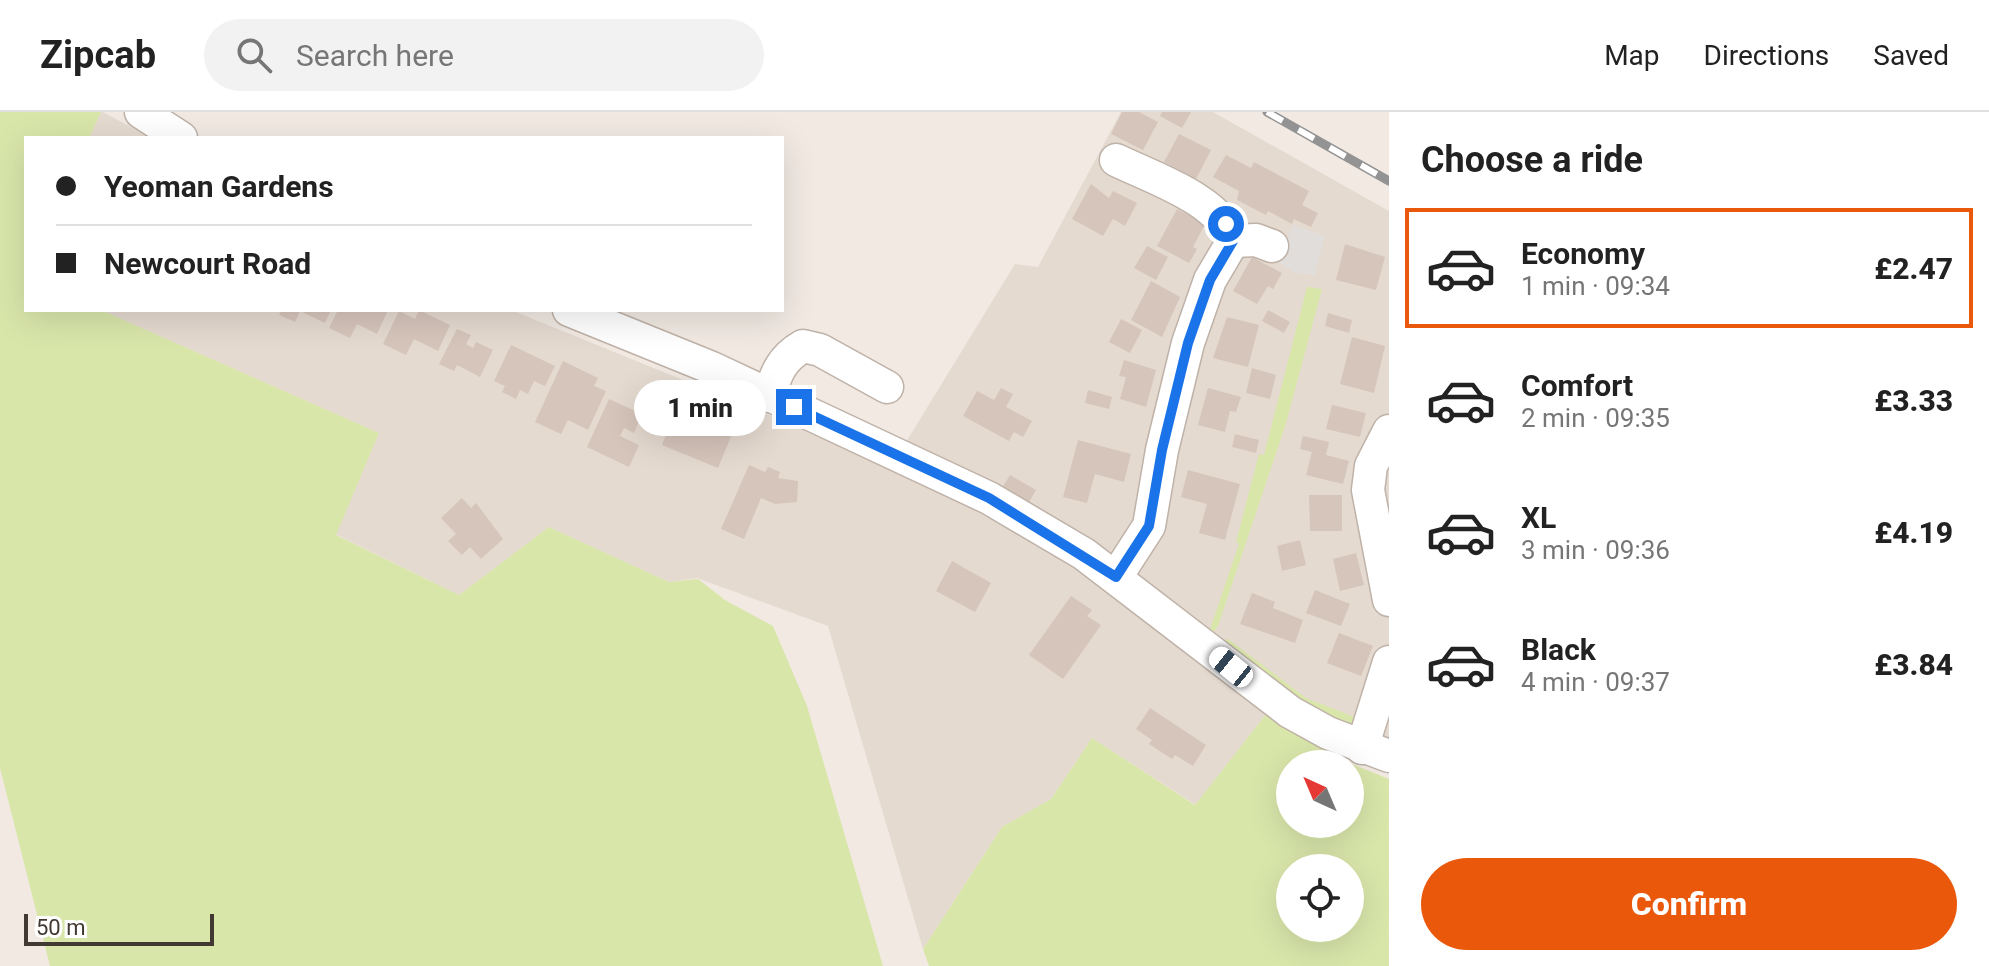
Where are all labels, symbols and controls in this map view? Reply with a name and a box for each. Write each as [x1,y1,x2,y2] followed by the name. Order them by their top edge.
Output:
[204,19,764,91] search box
[40,33,156,77] text: Zipcab
[232,33,276,77] icon: search
[296,38,454,73] text: Search here
[1604,39,1660,72] text: Map
[1704,39,1829,72] text: Directions
[1873,39,1949,72] text: Saved
[1421,139,1643,181] text: Choose a ride
[104,169,334,204] text: Yeoman Gardens
[1208,206,1244,242] route start
[1425,232,1497,304] icon: car
[1521,236,1645,271] text: Economy
[104,246,311,281] text: Newcourt Road
[1874,251,1953,286] text: £2.47
[1521,271,1670,301] text: 1 min · 09:34
[1425,364,1497,436] icon: car
[1521,368,1633,403] text: Comfort
[634,379,766,435] callout: 1 min
[1874,383,1953,418] text: £3.33
[776,389,812,425] route end
[667,393,733,423] text: 1 min
[1521,403,1670,433] text: 2 min · 09:35
[1425,496,1497,568] icon: car
[1521,500,1556,535] text: XL
[1874,515,1953,550] text: £4.19
[1521,535,1670,565] text: 3 min · 09:36
[1425,628,1497,700] icon: car
[1521,632,1596,667] text: Black
[1205,643,1257,691] car
[1874,647,1953,682] text: £3.84
[1521,667,1670,697] text: 4 min · 09:37
[1276,750,1364,838] north arrow
[1276,750,1364,942] map controls
[1276,854,1364,942] button: locate
[1421,858,1957,950] button: Confirm
[24,910,214,946] scale bar
[36,915,85,940] text: 50 m

